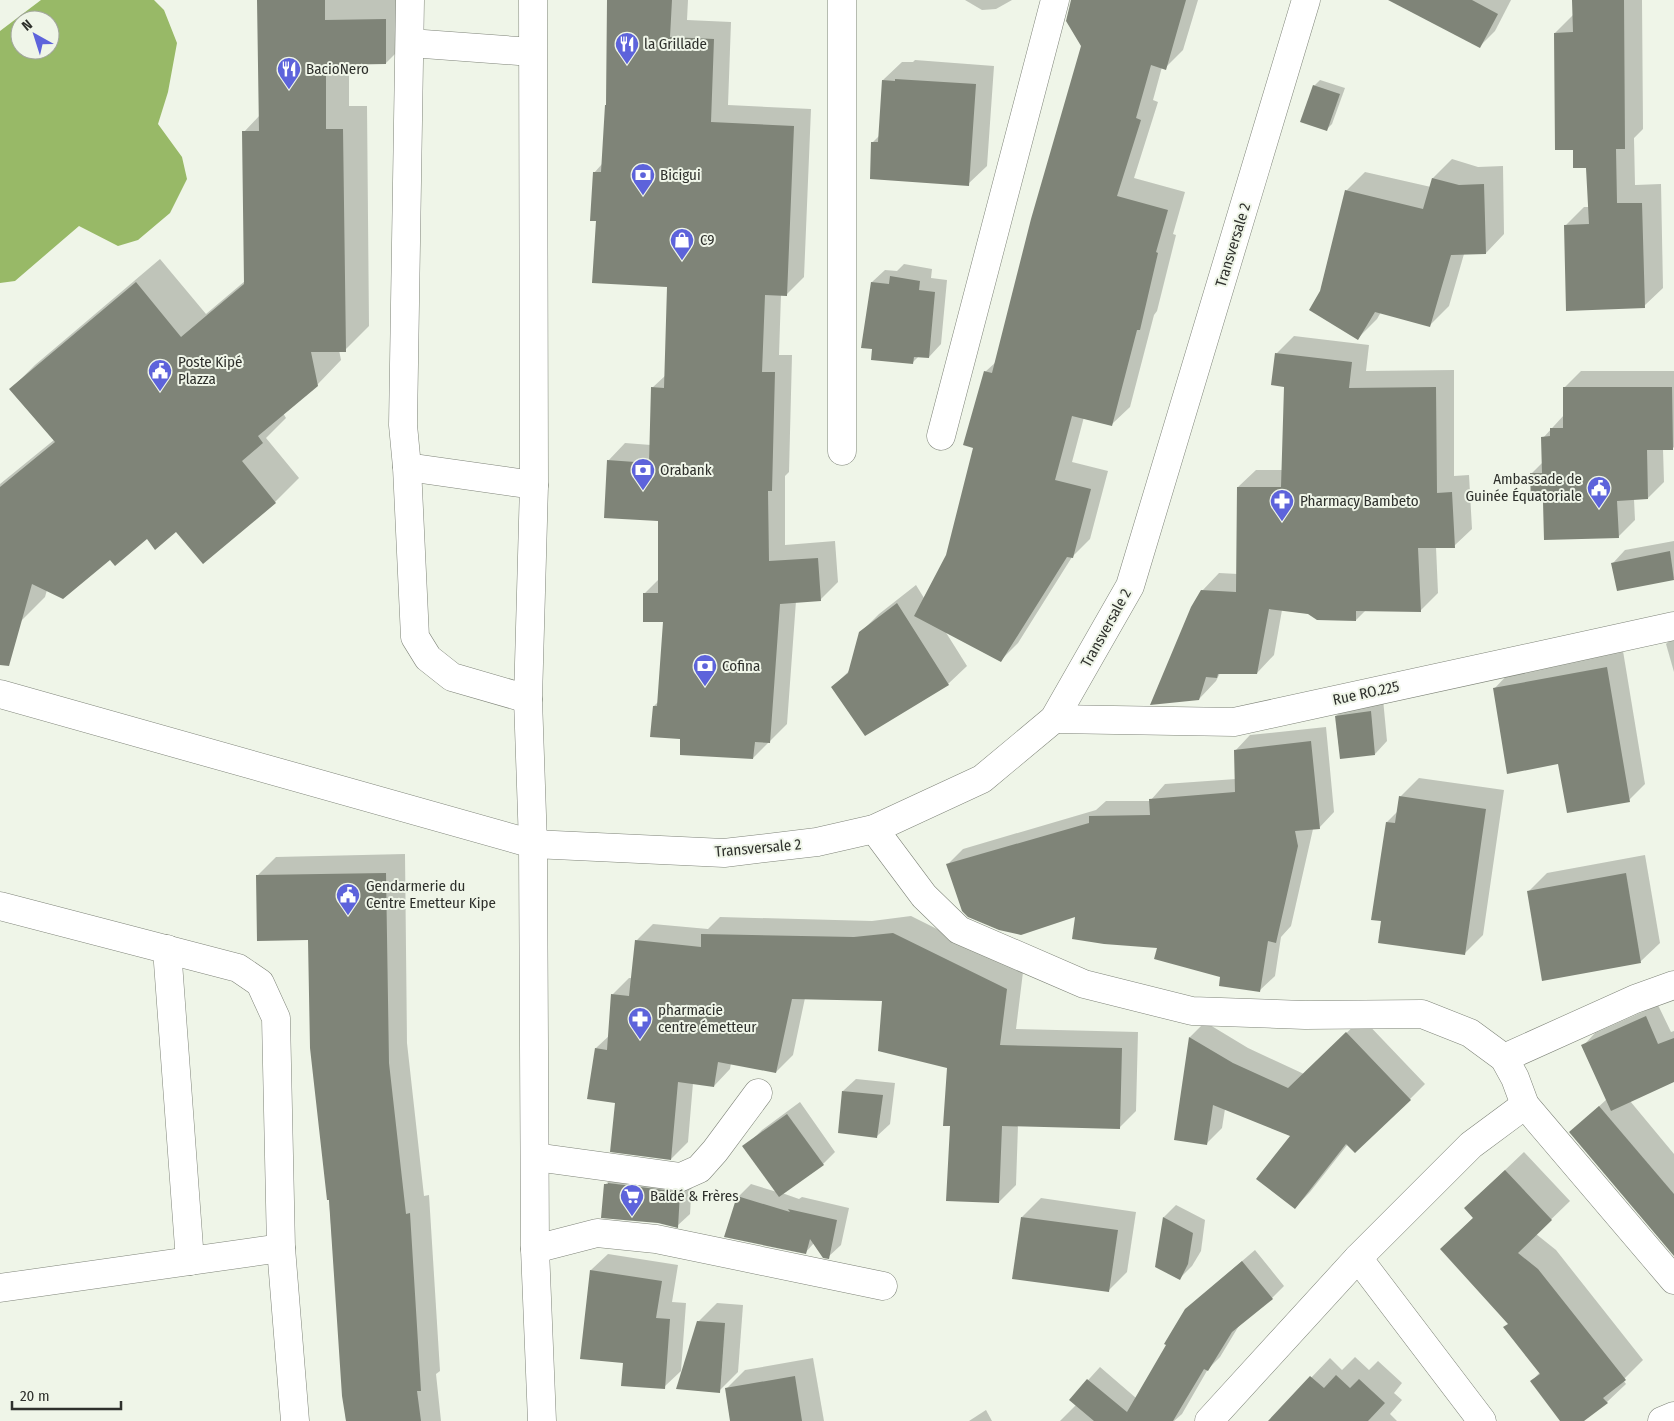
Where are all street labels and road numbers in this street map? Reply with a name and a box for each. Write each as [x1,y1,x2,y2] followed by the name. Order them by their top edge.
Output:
[1212,201,1254,289] street label: Transversale 2
[1077,585,1135,670] street label: Transversale 2
[1331,677,1401,709] street label: Rue RO.225
[714,835,802,861] street label: Transversale 2

